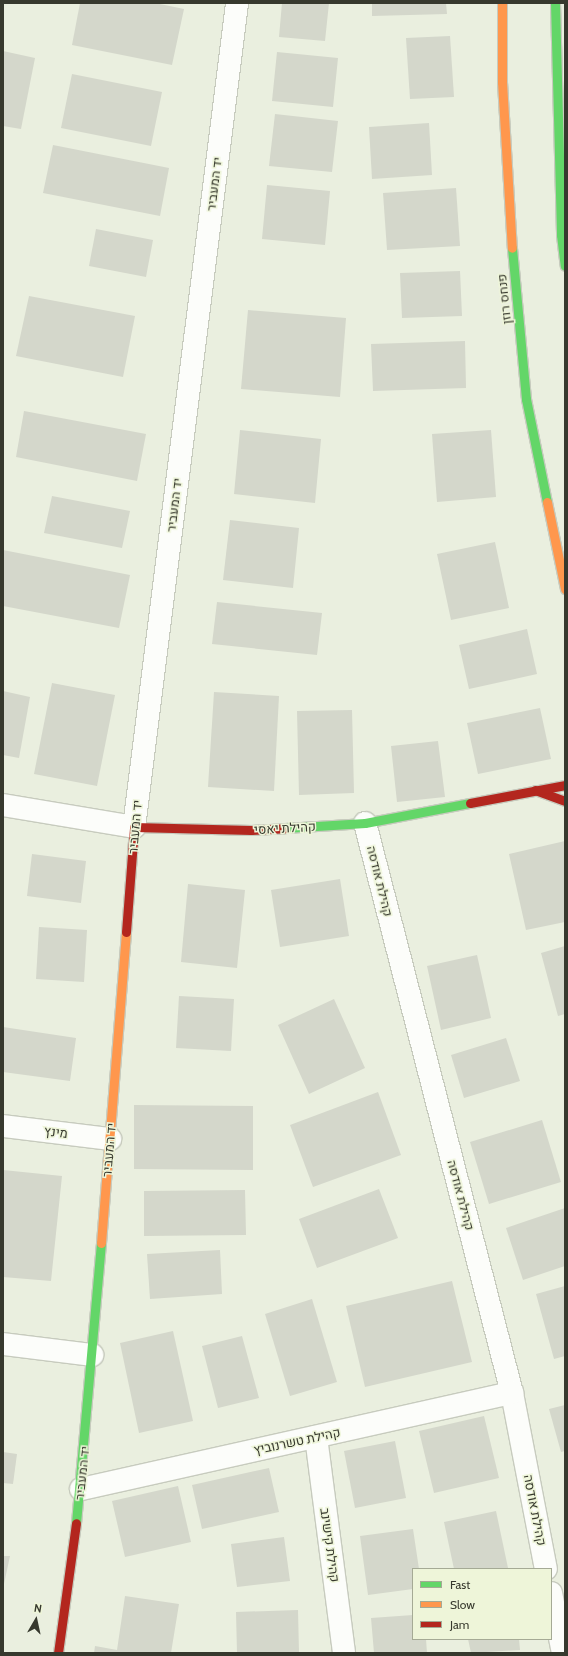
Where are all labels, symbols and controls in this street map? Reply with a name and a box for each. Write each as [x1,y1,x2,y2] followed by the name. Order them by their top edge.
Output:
[203,156,225,212] street label: יד המעביר
[494,273,514,325] street label: פנחס רוזן
[163,477,185,533] street label: יד המעביר
[125,799,145,855] street label: יד המעביר
[254,819,316,837] street label: קהילת יאסי
[364,844,396,918] street label: קהילת אודסה
[99,1122,119,1178] street label: יד המעביר
[43,1123,69,1141] street label: מינץ
[444,1158,478,1232] street label: קהילת אודסה
[252,1424,342,1458] street label: קהילת טשרנוביץ
[71,1445,93,1501] street label: יד המעביר
[520,1473,550,1547] street label: קהילת אודסה
[317,1507,343,1583] street label: קהילת קישינב
[412,1568,552,1640] legend
[450,1577,470,1592] text: Fast
[450,1597,475,1612] text: Slow
[16,1600,56,1640] north arrow
[33,1601,43,1616] text: N
[450,1617,469,1632] text: Jam

